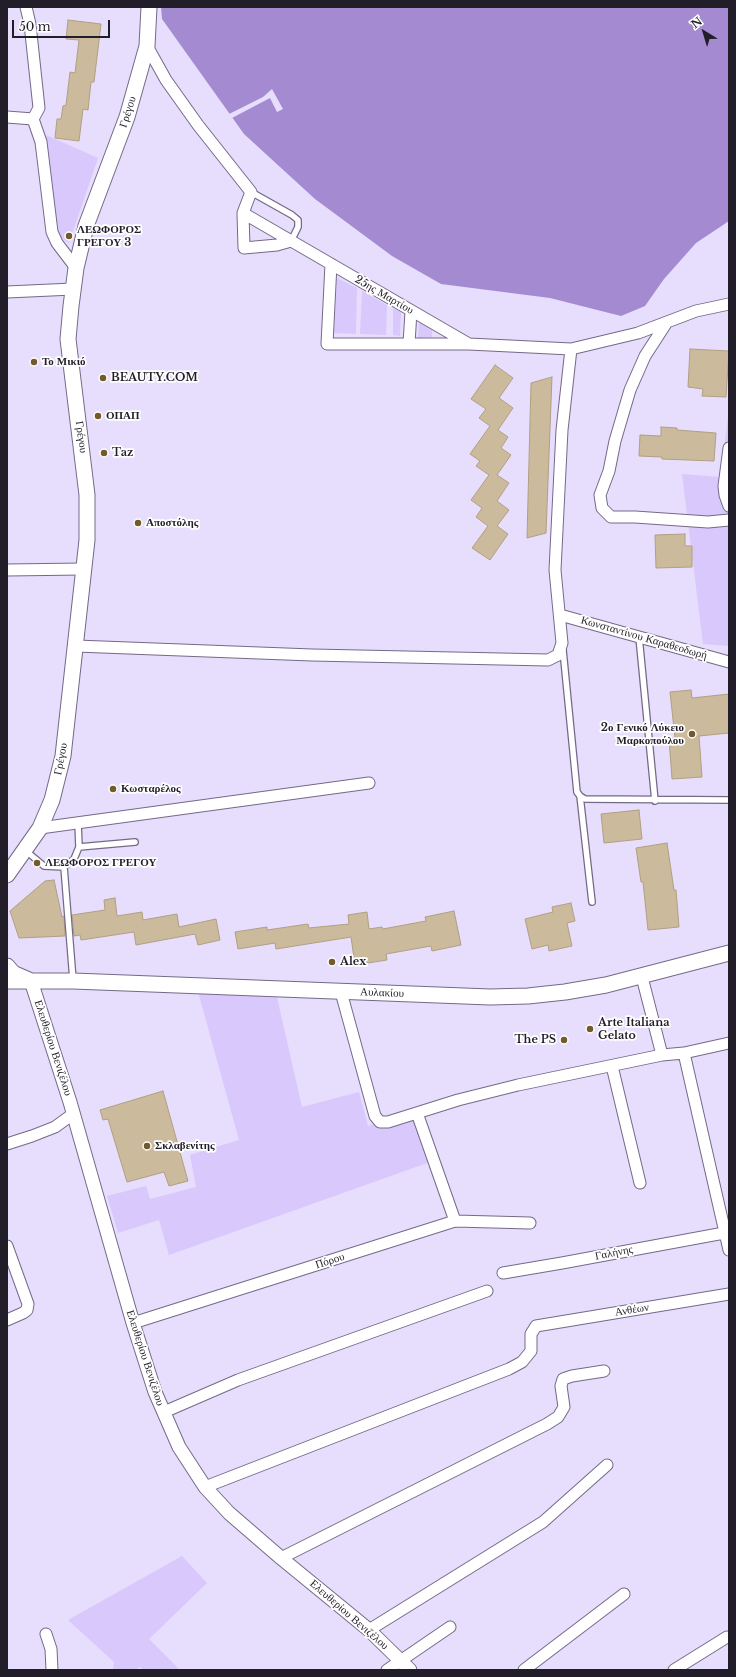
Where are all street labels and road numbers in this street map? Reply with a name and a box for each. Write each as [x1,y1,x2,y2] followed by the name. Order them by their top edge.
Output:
[117,95,139,129] street label: Γρέγου
[352,273,416,317] street label: 25ης Μαρτίου
[72,420,90,454] street label: Γρέγου
[579,614,709,662] street label: Κωνσταντίνου Καραθεοδωρή
[51,742,71,776] street label: Γρέγου
[360,986,404,1000] street label: Αυλακίου
[31,998,75,1098] street label: Ελευθερίου Βενιζέλου
[594,1243,634,1263] street label: Γαλήνης
[314,1250,346,1272] street label: Πόρου
[614,1301,650,1319] street label: Ανθέων
[123,1308,167,1408] street label: Ελευθερίου Βενιζέλου
[307,1577,391,1653] street label: Ελευθερίου Βενιζέλου

